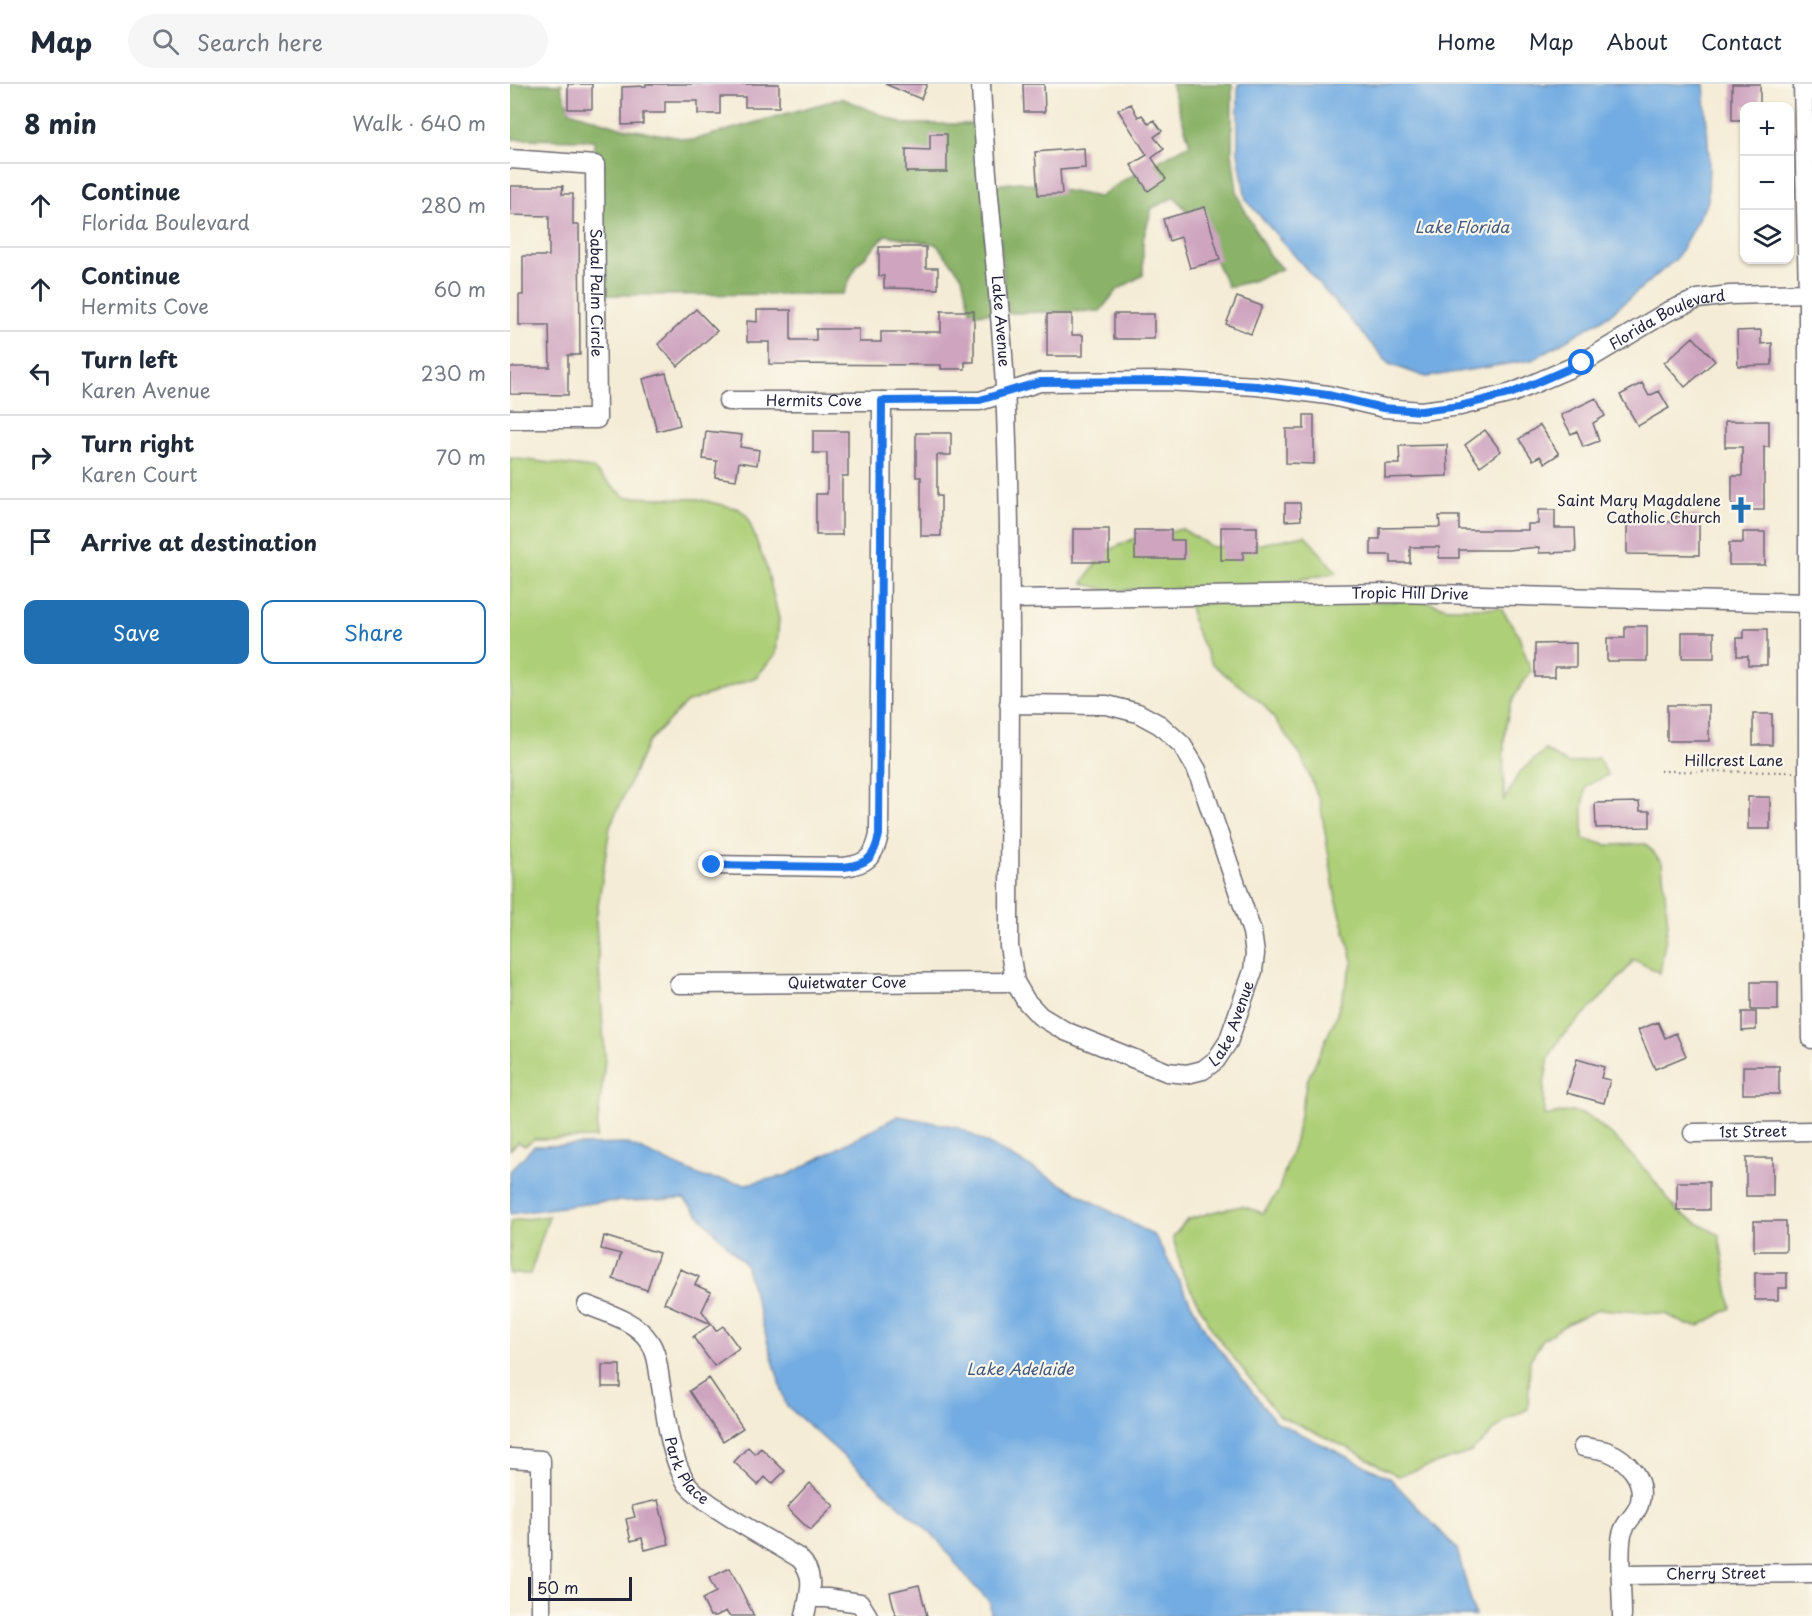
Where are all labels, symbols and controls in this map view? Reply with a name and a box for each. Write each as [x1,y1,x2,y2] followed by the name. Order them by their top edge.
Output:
[128,14,548,68] search box
[30,20,92,63] text: Map
[149,25,182,58] icon: search
[197,25,323,58] text: Search here
[1437,25,1496,57] text: Home
[1529,25,1574,57] text: Map
[1607,25,1668,57] text: About
[1701,25,1782,57] text: Contact
[1740,102,1794,264] map controls
[1740,102,1794,156] button: +
[24,104,97,143] text: 8 min
[352,108,486,138] text: Walk · 640 m
[1740,156,1794,210] button: −
[81,174,180,207] text: Continue
[24,189,57,222] icon: ahead
[421,190,486,220] text: 280 m
[81,207,250,237] text: Florida Boulevard
[1740,210,1794,264] button: layers
[1415,214,1510,238] water label: Lake Florida
[585,228,610,357] street label: Sabal Palm Circle
[81,258,180,291] text: Continue
[24,273,57,306] icon: ahead
[434,274,486,304] text: 60 m
[987,274,1017,368] street label: Lake Avenue
[1604,283,1726,354] street label: Florida Boulevard
[81,291,209,321] text: Hermits Cove
[81,342,178,375] text: Turn left
[1568,349,1594,375] route start
[24,357,57,390] icon: left
[421,358,486,388] text: 230 m
[81,375,211,405] text: Karen Avenue
[766,388,862,411] street label: Hermits Cove
[81,426,194,459] text: Turn right
[24,441,57,474] icon: right
[436,442,486,472] text: 70 m
[81,459,197,489] text: Karen Court
[1557,488,1721,528] place label: Saint Mary Magdalene Catholic Church
[1726,495,1756,525] church icon: Saint Mary Magdalene Catholic Church
[24,525,57,558] icon: arrive
[81,525,317,558] text: Arrive at destination
[1351,580,1469,605] street label: Tropic Hill Drive
[24,600,249,664] button: Save
[261,600,486,664] button: Share
[1684,748,1784,771] street label: Hillcrest Lane
[698,851,724,877] route end
[788,970,906,993] street label: Quietwater Cove
[1203,977,1259,1072] street label: Lake Avenue
[1719,1118,1787,1143] street label: 1st Street
[966,1356,1075,1380] water label: Lake Adelaide
[660,1434,715,1509] street label: Park Place
[1666,1560,1766,1585] street label: Cherry Street
[528,1574,632,1602] scale bar
[537,1575,578,1599] text: 50 m

